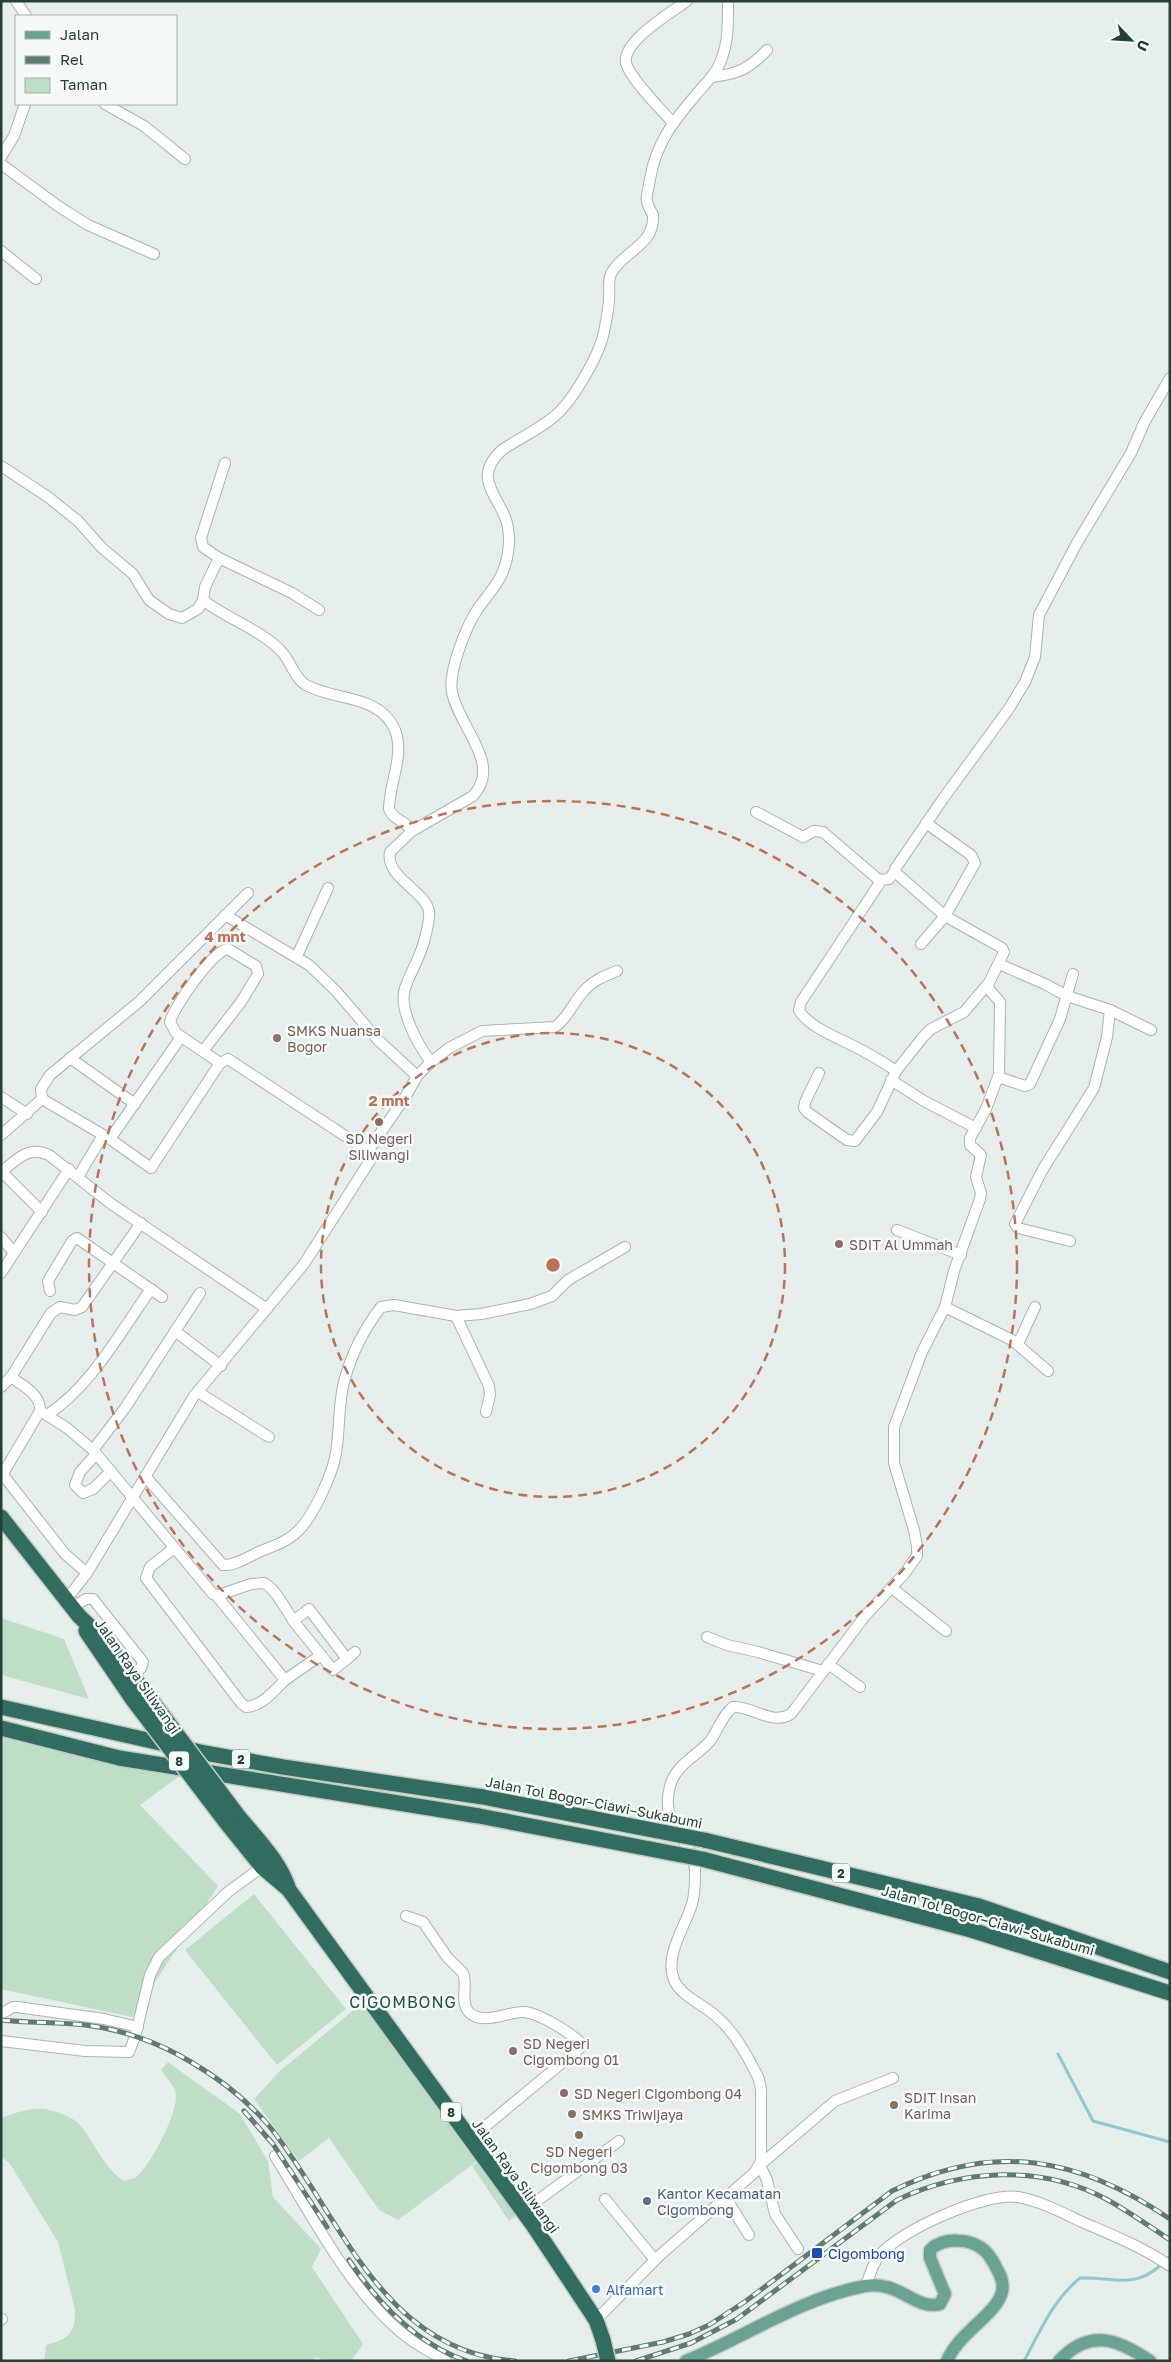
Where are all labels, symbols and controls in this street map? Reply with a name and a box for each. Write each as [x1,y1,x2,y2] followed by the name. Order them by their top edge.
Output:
[15,15,178,105] legend
[1106,15,1156,65] north arrow
[60,25,99,43] text: Jalan
[1133,37,1153,54] text: U
[60,50,84,68] text: Rel
[60,75,107,93] text: Taman
[204,927,246,945] text: 4 mnt
[287,1022,381,1055] place label: SMKS Nuansa Bogor
[271,1032,283,1044] marker: SMKS Nuansa Bogor
[368,1091,410,1109] text: 2 mnt
[373,1116,385,1128] marker: SD Negeri Siliwangi
[346,1130,412,1163] place label: SD Negeri Siliwangi
[849,1236,953,1253] place label: SDIT Al Ummah
[833,1238,845,1250] marker: SDIT Al Ummah
[544,1256,562,1274] centre of rings
[92,1615,184,1737] street label: Jalan Raya Siliwangi
[232,1750,250,1768] road number: 2
[169,1752,189,1770] road number: 8
[484,1773,704,1831] street label: Jalan Tol Bogor–Ciawi–Sukabumi
[832,1864,850,1882] road number: 2
[880,1881,1096,1959] street label: Jalan Tol Bogor–Ciawi–Sukabumi
[349,1992,457,2012] district label: CIGOMBONG
[523,2035,619,2068] place label: SD Negeri Cigombong 01
[507,2045,519,2057] marker: SD Negeri Cigombong 01
[574,2085,742,2102] place label: SD Negeri Cigombong 04
[558,2087,570,2099] marker: SD Negeri Cigombong 04
[904,2089,976,2122] place label: SDIT Insan Karima
[888,2099,900,2111] marker: SDIT Insan Karima
[441,2102,461,2122] road number: 8
[582,2106,683,2123] place label: SMKS Triwijaya
[566,2108,578,2120] marker: SMKS Triwijaya
[469,2116,563,2236] street label: Jalan Raya Siliwangi
[573,2129,585,2141] marker: SD Negeri Cigombong 03
[530,2143,628,2176] place label: SD Negeri Cigombong 03
[657,2185,781,2218] place label: Kantor Kecamatan Cigombong
[641,2195,653,2207] marker: Kantor Kecamatan Cigombong
[828,2245,905,2262] place label: Cigombong
[810,2246,824,2260] marker: Cigombong
[606,2281,664,2298] place label: Alfamart
[590,2283,602,2295] marker: Alfamart

